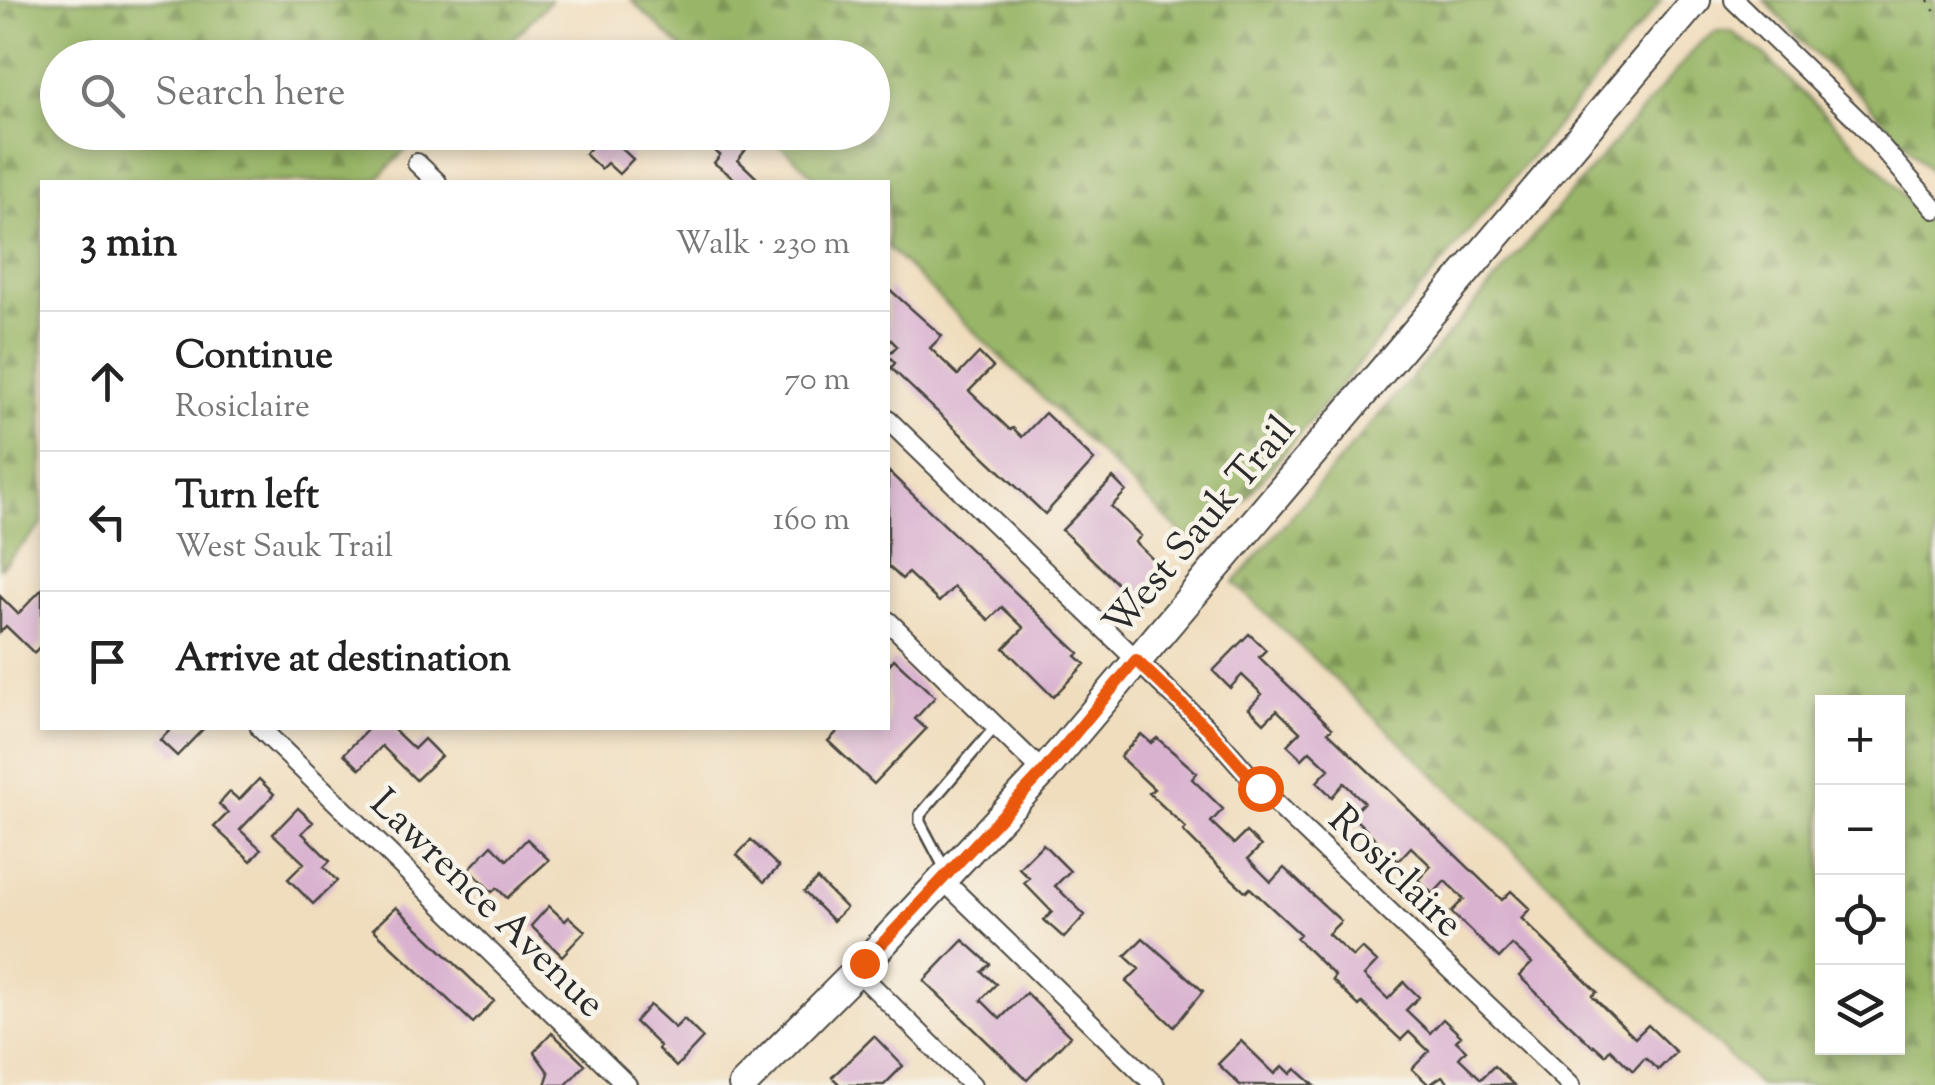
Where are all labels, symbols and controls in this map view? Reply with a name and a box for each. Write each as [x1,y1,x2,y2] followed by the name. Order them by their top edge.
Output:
[40,40,890,150] search box
[75,68,130,123] icon: search
[155,68,346,122] text: Search here
[80,215,177,275] text: 3 min
[675,222,850,268] text: Walk · 230 m
[175,331,333,385] text: Continue
[80,354,135,409] icon: ahead
[784,358,850,404] text: 70 m
[175,385,310,431] text: Rosiclaire
[1092,405,1311,651] street label: West Sauk Trail
[175,471,319,525] text: Turn left
[80,494,135,549] icon: left
[773,498,850,544] text: 160 m
[175,525,393,571] text: West Sauk Trail
[80,634,135,689] icon: arrive
[175,634,511,688] text: Arrive at destination
[1815,695,1905,1055] map controls
[1815,695,1905,785] button: +
[1238,766,1284,812] route start
[355,778,616,1033] street label: Lawrence Avenue
[1815,785,1905,875] button: −
[1313,794,1474,952] street label: Rosiclaire
[1815,875,1905,965] button: locate
[842,941,888,987] route end
[1815,965,1905,1055] button: layers

